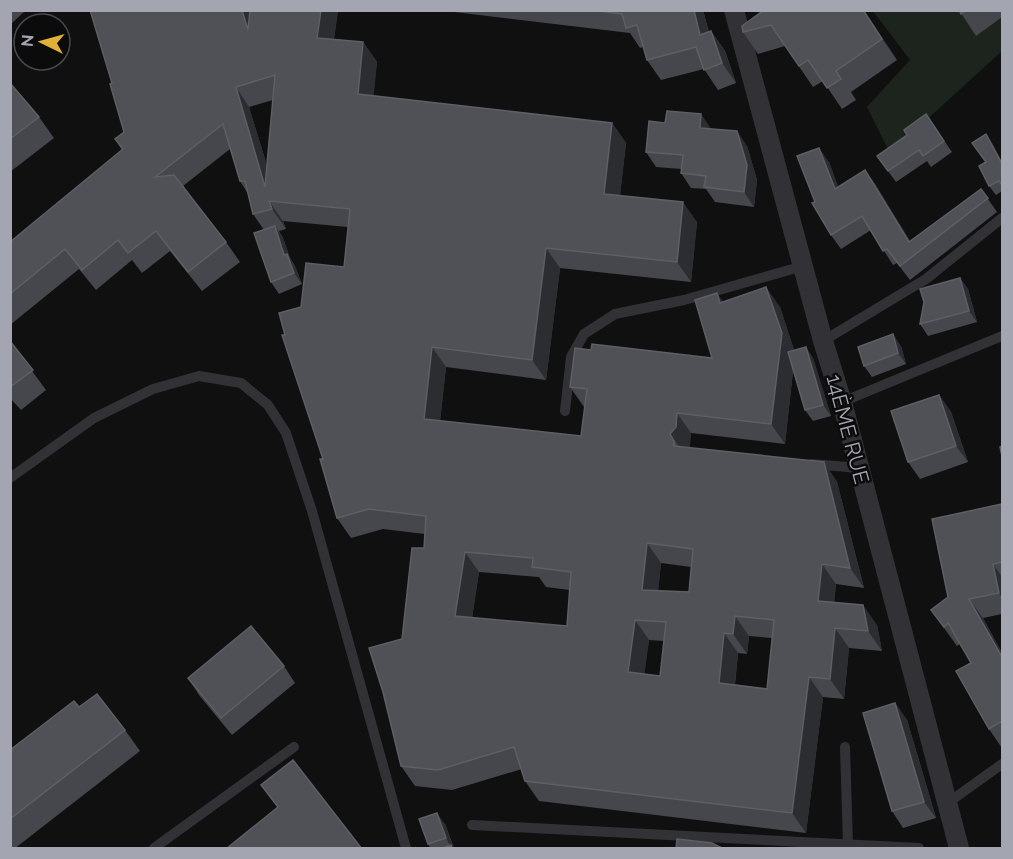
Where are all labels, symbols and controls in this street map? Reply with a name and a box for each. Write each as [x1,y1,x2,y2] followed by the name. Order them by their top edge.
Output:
[12,12,72,72] north arrow
[18,34,38,48] text: N
[821,372,875,486] street label: 14ÈME RUE

